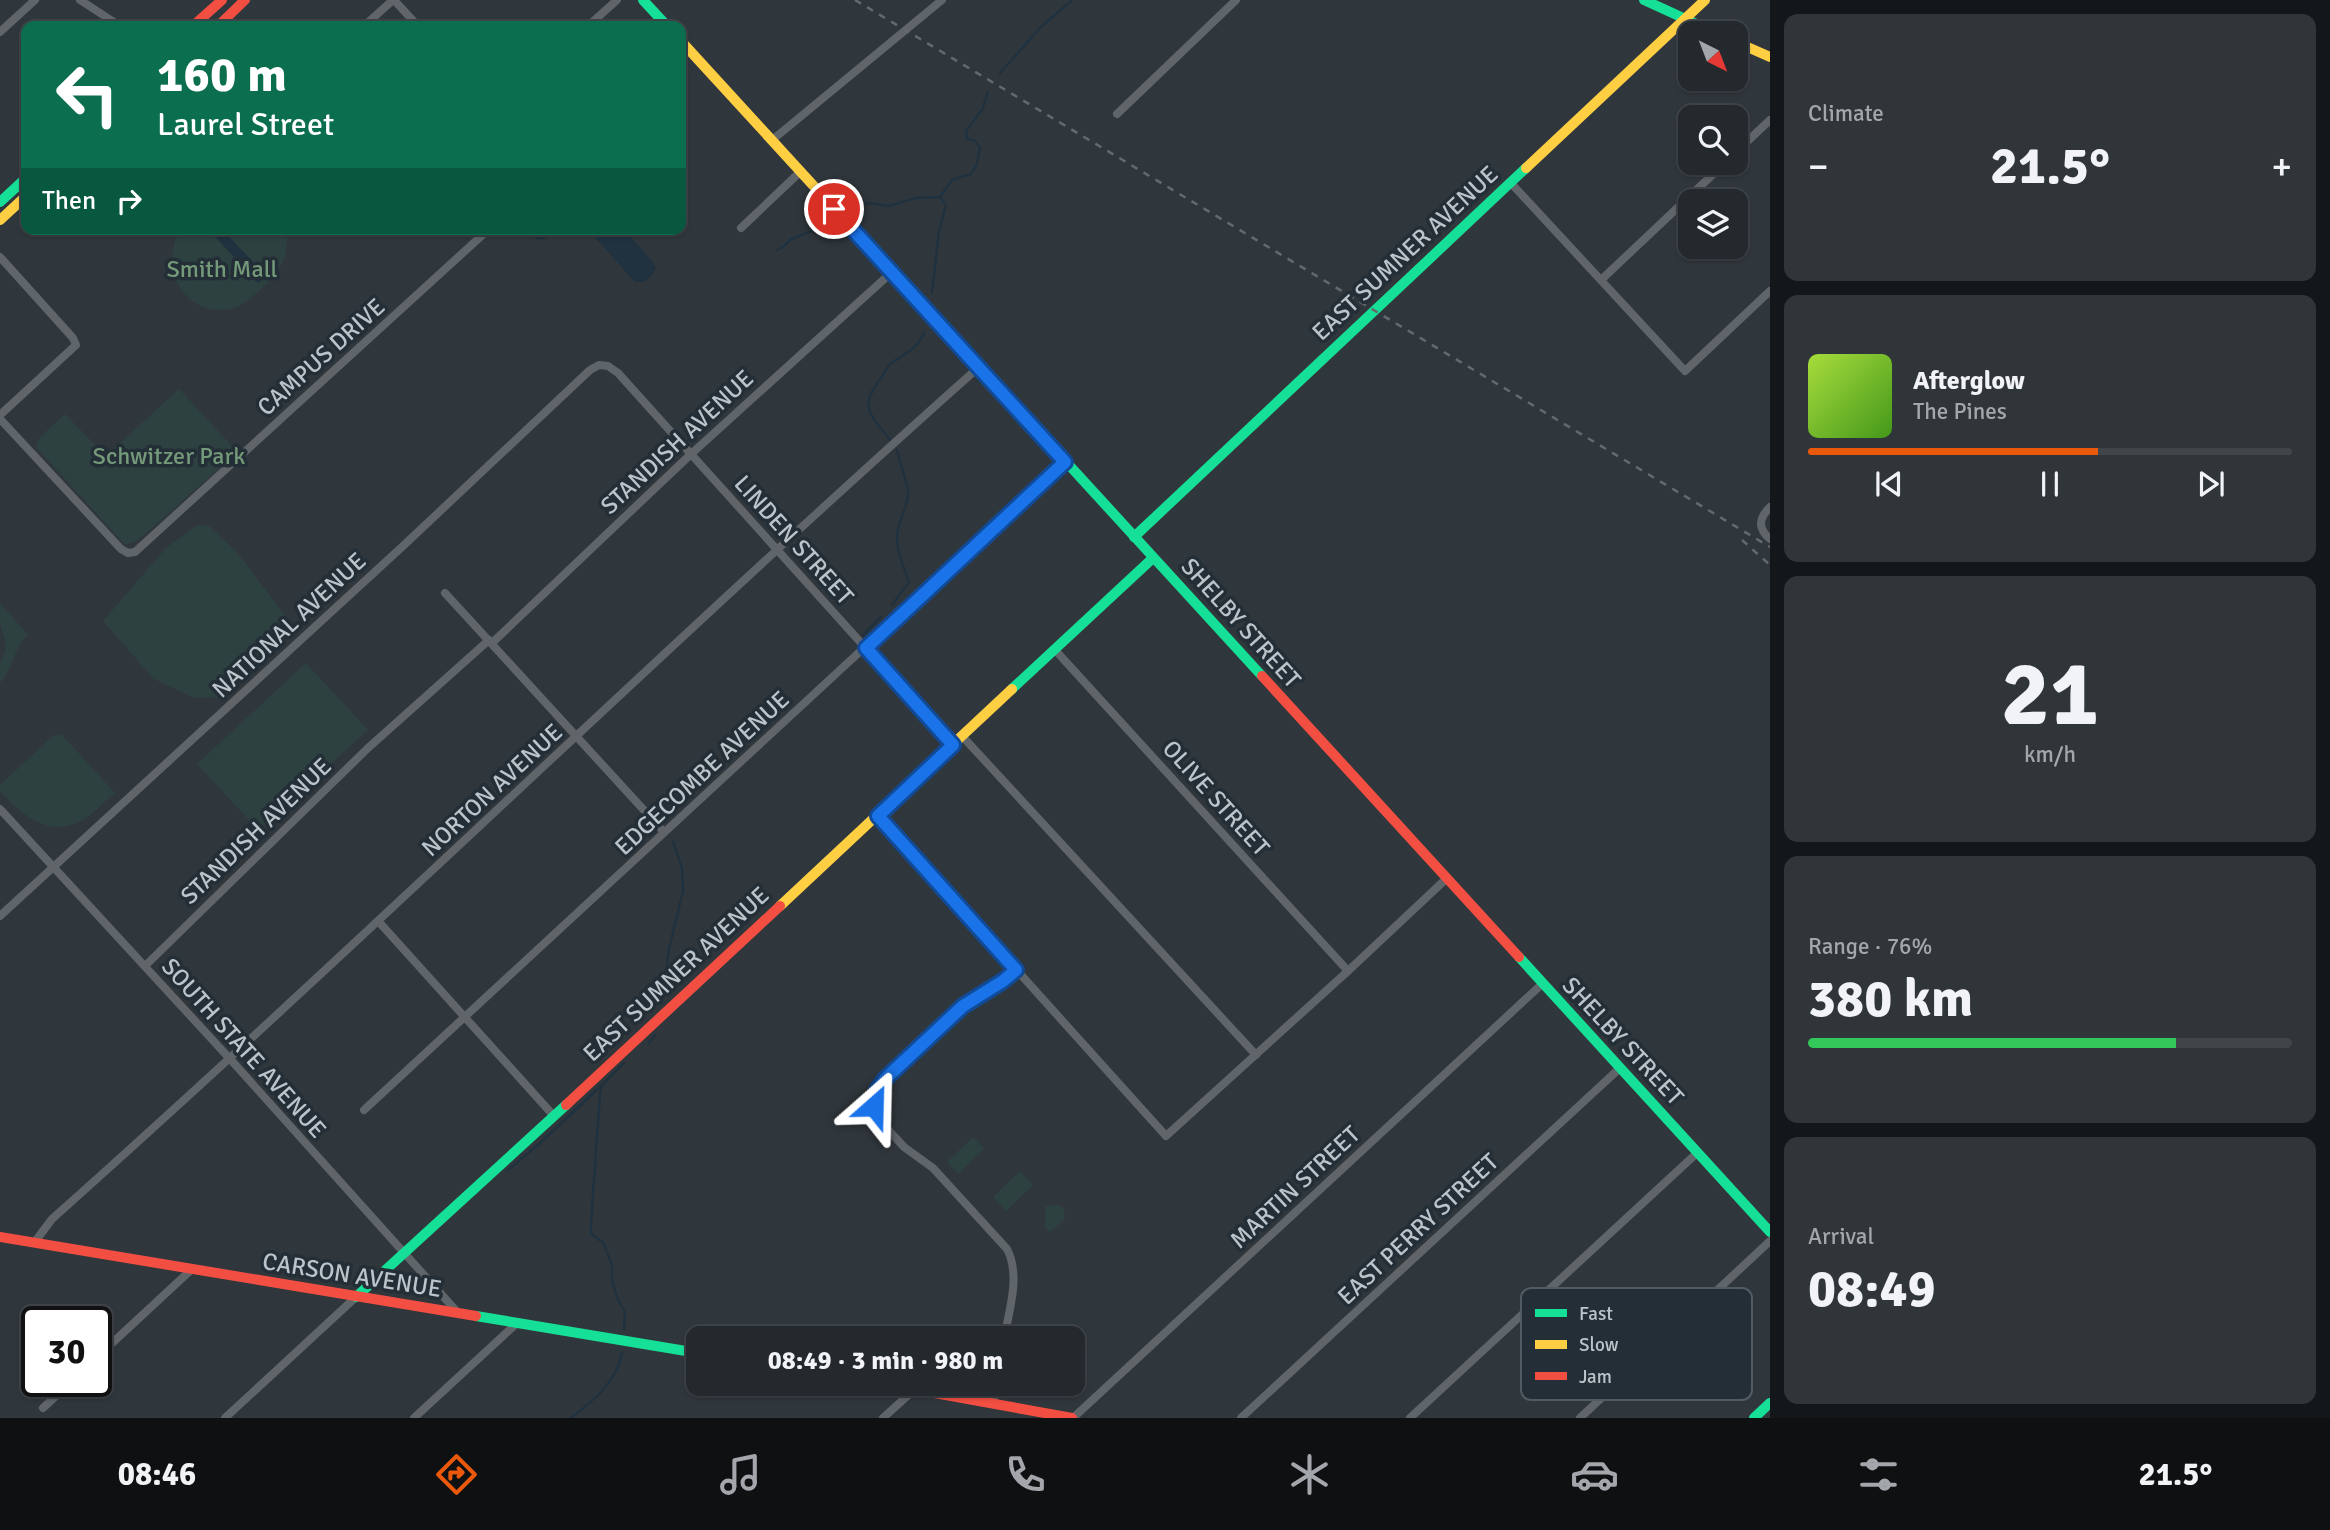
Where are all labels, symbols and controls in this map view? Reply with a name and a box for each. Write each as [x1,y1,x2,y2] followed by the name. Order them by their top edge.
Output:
[1678,21,1748,91] north arrow
[1678,21,1748,259] map controls
[157,45,287,105] text: 160 m
[42,49,133,140] icon: left
[1808,99,1884,128] text: Climate
[157,105,334,144] text: Laurel Street
[1678,105,1748,175] button: search
[1990,134,2110,198] text: 21.5°
[1808,143,1829,190] text: −
[2271,143,2292,190] text: +
[1306,159,1504,347] street label: EAST SUMNER AVENUE
[804,179,864,239] pin
[110,182,148,220] icon: right
[42,185,96,217] text: Then
[1678,189,1748,259] button: layers
[815,190,853,228] icon: arrive
[167,254,277,284] park label: Smith Mall
[251,292,391,422] street label: CAMPUS DRIVE
[594,363,760,521] street label: STANDISH AVENUE
[1913,365,2025,397] text: Afterglow
[1913,397,2007,426] text: The Pines
[93,441,245,471] park label: Schwitzer Park
[1870,465,1908,503] icon: previous
[2031,465,2069,503] icon: pause
[2192,465,2230,503] icon: next
[728,469,860,611] street label: LINDEN STREET
[206,546,372,704] street label: NATIONAL AVENUE
[1175,552,1307,694] street label: SHELBY STREET
[2001,638,2099,751] text: 21
[609,684,795,862] street label: EDGECOMBE AVENUE
[415,717,569,863] street label: NORTON AVENUE
[1156,734,1276,862] street label: OLIVE STREET
[2024,740,2076,769] text: km/h
[174,751,338,911] street label: STANDISH AVENUE
[577,880,775,1068] street label: EAST SUMNER AVENUE
[1808,932,1932,961] text: Range · 76%
[155,952,333,1144] street label: SOUTH STATE AVENUE
[1808,967,1973,1031] text: 380 km
[1556,971,1690,1112] street label: SHELBY STREET
[837,1069,911,1143] position arrow
[1224,1119,1366,1255] street label: MARTIN STREET
[1331,1147,1505,1311] street label: EAST PERRY STREET
[1808,1222,1874,1251] text: Arrival
[260,1246,444,1304] street label: CARSON AVENUE
[1808,1257,1936,1321] text: 08:49
[1521,1288,1752,1400] legend
[1579,1302,1613,1326] text: Fast
[21,1306,112,1397] speed limit sign: 30
[1579,1333,1619,1357] text: Slow
[768,1345,1003,1377] text: 08:49 · 3 min · 980 m
[1579,1365,1612,1389] text: Jam
[432,1450,481,1499] icon: directions
[716,1450,765,1499] icon: music
[1001,1450,1050,1499] icon: phone
[1285,1450,1334,1499] icon: climate
[1570,1450,1619,1499] icon: car
[1854,1450,1903,1499] icon: filters
[118,1455,196,1494] text: 08:46
[2138,1455,2212,1494] text: 21.5°

